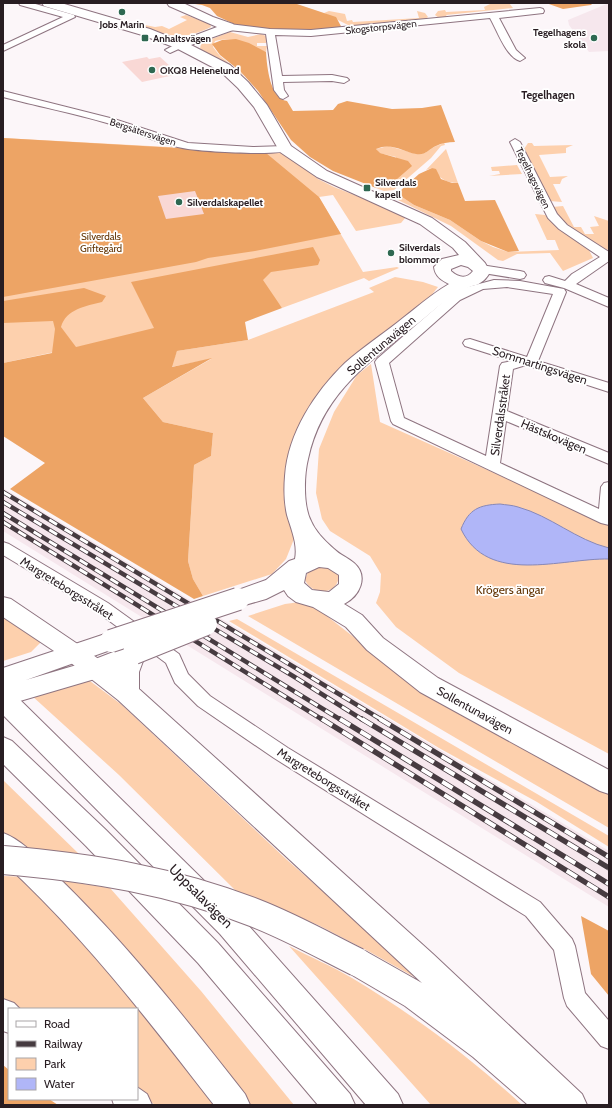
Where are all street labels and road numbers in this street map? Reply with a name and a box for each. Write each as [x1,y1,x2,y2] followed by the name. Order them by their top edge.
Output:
[345,17,418,37] street label: Skogstorpsvägen
[108,115,178,149] street label: Bergsätersvägen
[513,145,554,211] street label: Tegelhagsvägen
[344,312,419,378] street label: Sollentunavägen
[491,343,590,387] street label: Sommartingsvägen
[487,373,513,457] street label: Silverdalsstråket
[519,415,589,457] street label: Hästskovägen
[18,553,116,623] street label: Margreteborgsstråket
[434,683,516,737] street label: Sollentunavägen
[275,744,373,814] street label: Margreteborgsstråket
[165,860,237,932] street label: Uppsalavägen

